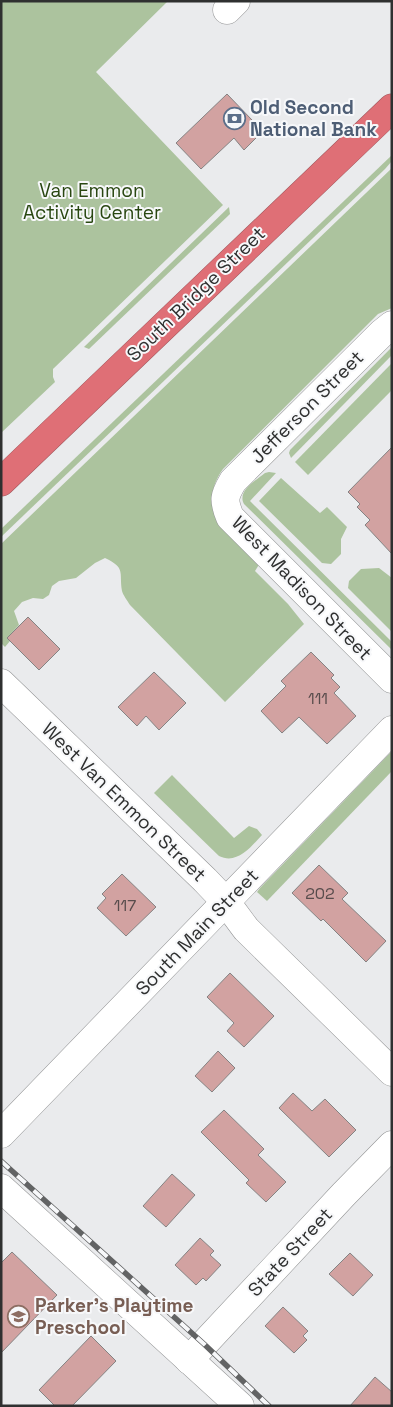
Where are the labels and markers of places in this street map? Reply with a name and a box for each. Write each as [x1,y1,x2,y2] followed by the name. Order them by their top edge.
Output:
[250,95,377,142] place label: Old Second National Bank
[222,106,246,130] bank icon: Old Second National Bank
[35,1293,193,1340] place label: Parker's Playtime Preschool
[7,1304,31,1328] school or university icon: Parker's Playtime Preschool

